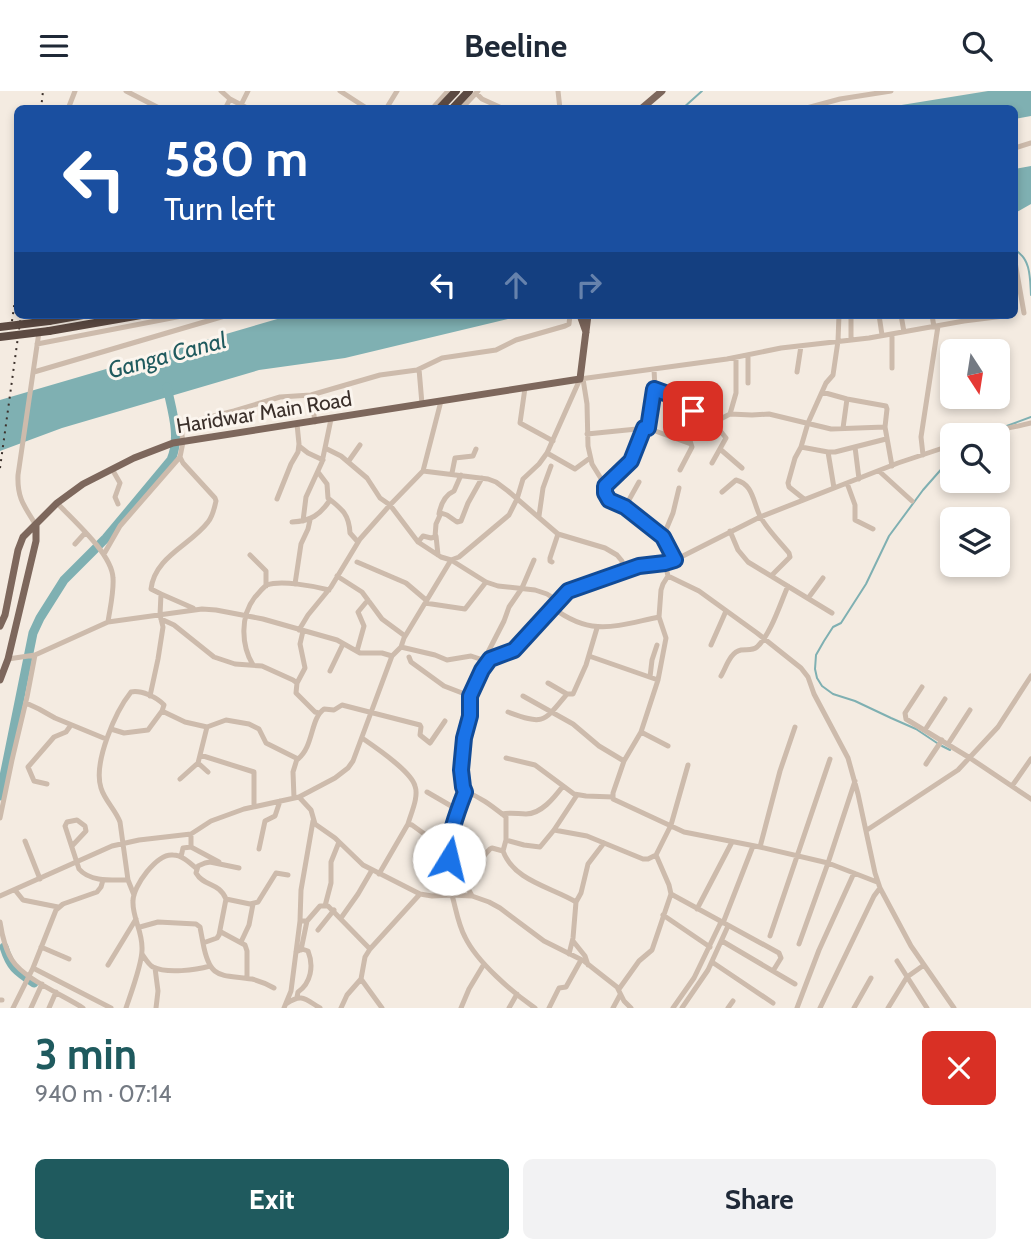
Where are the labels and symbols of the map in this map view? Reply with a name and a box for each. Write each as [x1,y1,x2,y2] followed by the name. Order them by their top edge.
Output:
[105,326,230,384] water label: Ganga Canal
[940,339,1010,409] north arrow
[663,381,723,441] pin
[174,386,354,438] street label: Haridwar Main Road
[412,822,486,896] position arrow

